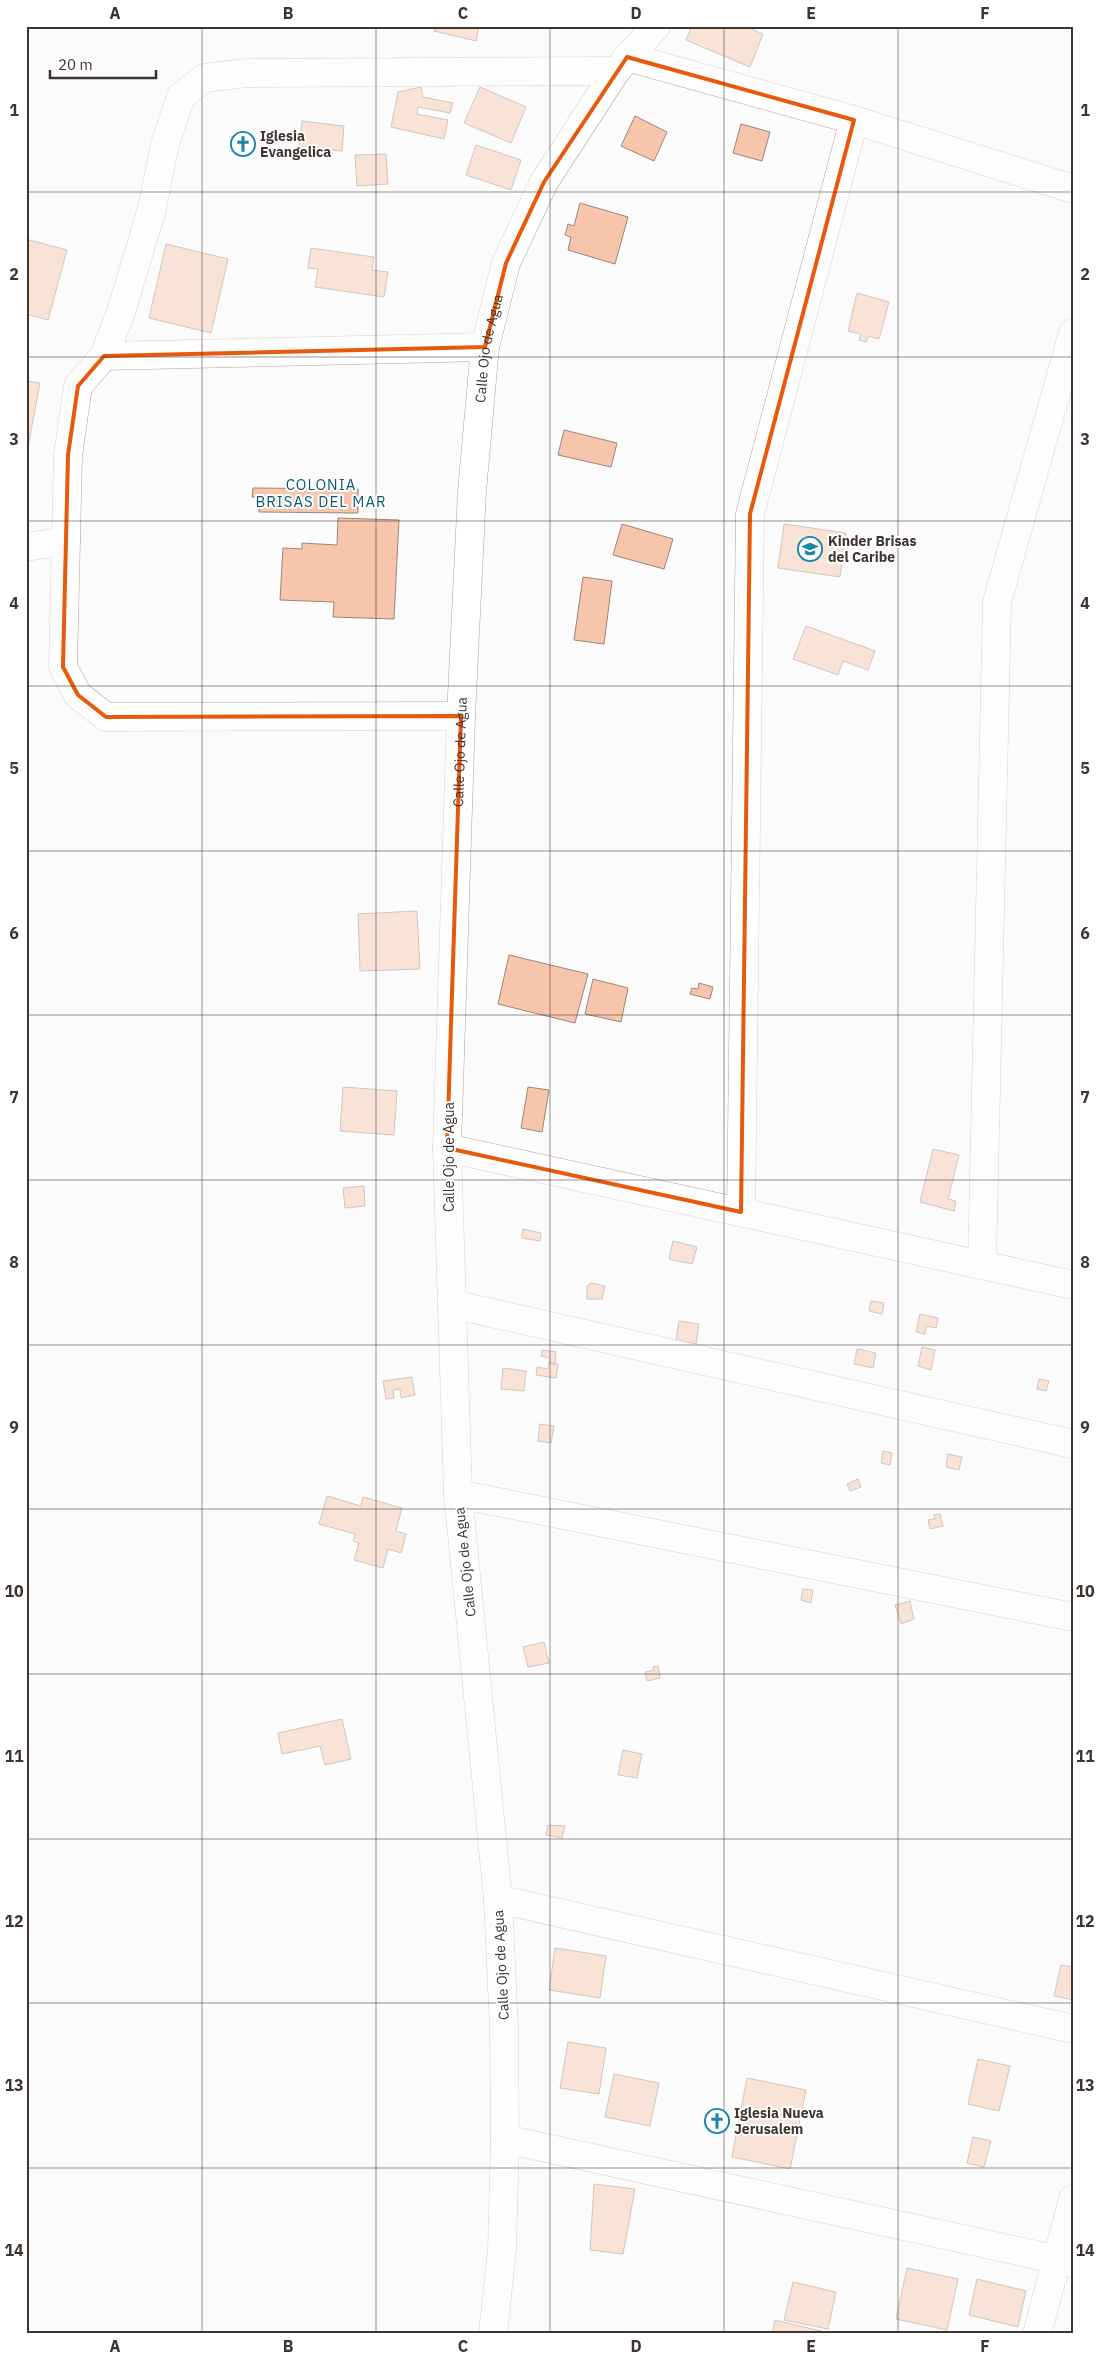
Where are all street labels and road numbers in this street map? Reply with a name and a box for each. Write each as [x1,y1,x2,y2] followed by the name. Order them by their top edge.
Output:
[471,292,507,404] street label: Calle Ojo de Agua
[449,696,471,807] street label: Calle Ojo de Agua
[440,1101,458,1212] street label: Calle Ojo de Agua
[450,1506,480,1618] street label: Calle Ojo de Agua
[489,1909,513,2020] street label: Calle Ojo de Agua

